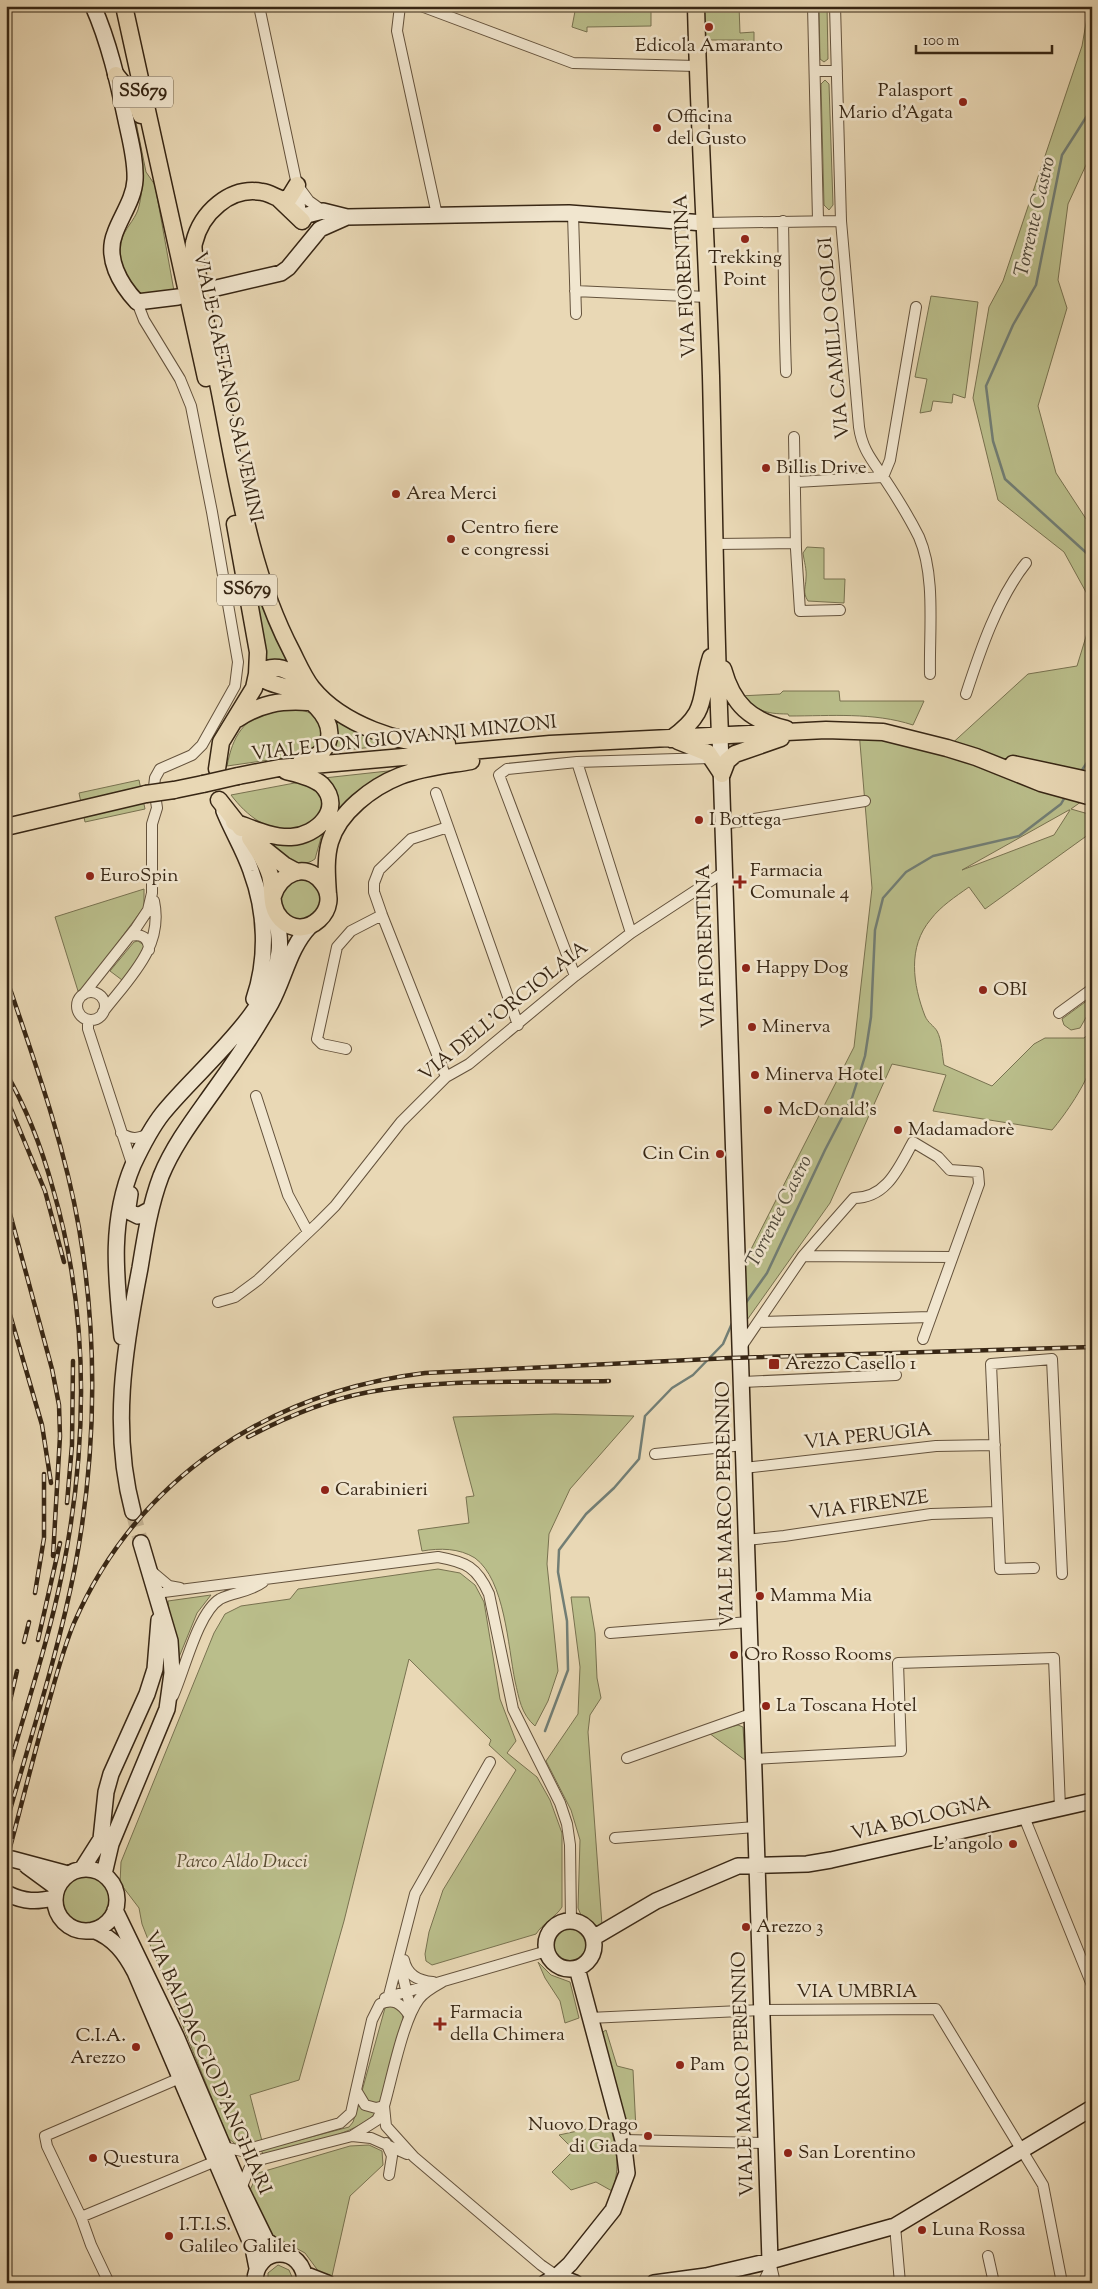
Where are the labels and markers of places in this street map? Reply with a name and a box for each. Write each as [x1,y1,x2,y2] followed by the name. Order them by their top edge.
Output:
[703,21,715,33] marker: Edicola Amaranto
[635,33,783,60] place label: Edicola Amaranto
[839,78,953,127] place label: Palasport Mario d'Agata
[957,96,969,108] marker: Palasport Mario d'Agata
[667,104,747,153] place label: Officina del Gusto
[651,122,663,134] marker: Officina del Gusto
[739,233,751,245] marker: Trekking Point
[708,245,782,294] place label: Trekking Point
[776,455,867,482] place label: Billis Drive
[760,462,772,474] marker: Billis Drive
[406,481,497,508] place label: Area Merci
[390,488,402,500] marker: Area Merci
[461,515,559,564] place label: Centro fiere e congressi
[445,533,457,545] marker: Centro fiere e congressi
[709,807,782,834] place label: I Bottega
[693,814,705,826] marker: I Bottega
[750,858,850,907] place label: Farmacia Comunale 4
[100,863,178,890] place label: EuroSpin
[84,870,96,882] marker: EuroSpin
[734,876,746,888] marker: Farmacia Comunale 4
[756,955,848,982] place label: Happy Dog
[740,962,752,974] marker: Happy Dog
[993,977,1027,1004] place label: OBI
[977,984,989,996] marker: OBI
[762,1014,831,1041] place label: Minerva
[746,1021,758,1033] marker: Minerva
[765,1062,884,1089] place label: Minerva Hotel
[749,1069,761,1081] marker: Minerva Hotel
[778,1097,877,1124] place label: McDonald's
[762,1104,774,1116] marker: McDonald's
[908,1117,1015,1144] place label: Madamadorè
[892,1124,904,1136] marker: Madamadorè
[643,1141,710,1168] place label: Cin Cin
[714,1148,726,1160] marker: Cin Cin
[785,1351,917,1378] place label: Arezzo Casello 1
[767,1357,781,1371] marker: Arezzo Casello 1
[335,1477,428,1504] place label: Carabinieri
[319,1484,331,1496] marker: Carabinieri
[770,1583,872,1610] place label: Mamma Mia
[754,1590,766,1602] marker: Mamma Mia
[744,1642,892,1669] place label: Oro Rosso Rooms
[728,1649,740,1661] marker: Oro Rosso Rooms
[776,1693,917,1720] place label: La Toscana Hotel
[760,1700,772,1712] marker: La Toscana Hotel
[933,1831,1003,1858] place label: L'angolo
[1007,1838,1019,1850] marker: L'angolo
[756,1914,824,1941] place label: Arezzo 3
[740,1921,752,1933] marker: Arezzo 3
[450,2000,565,2049] place label: Farmacia della Chimera
[434,2018,446,2030] marker: Farmacia della Chimera
[70,2023,126,2072] place label: C.I.A. Arezzo
[130,2041,142,2053] marker: C.I.A. Arezzo
[690,2052,725,2079] place label: Pam
[674,2059,686,2071] marker: Pam
[528,2112,638,2161] place label: Nuovo Drago di Giada
[642,2130,654,2142] marker: Nuovo Drago di Giada
[798,2140,916,2167] place label: San Lorentino
[103,2145,180,2172] place label: Questura
[782,2147,794,2159] marker: San Lorentino
[87,2152,99,2164] marker: Questura
[179,2212,297,2261] place label: I.T.I.S. Galileo Galilei
[932,2217,1026,2244] place label: Luna Rossa
[916,2224,928,2236] marker: Luna Rossa
[163,2230,175,2242] marker: I.T.I.S. Galileo Galilei

